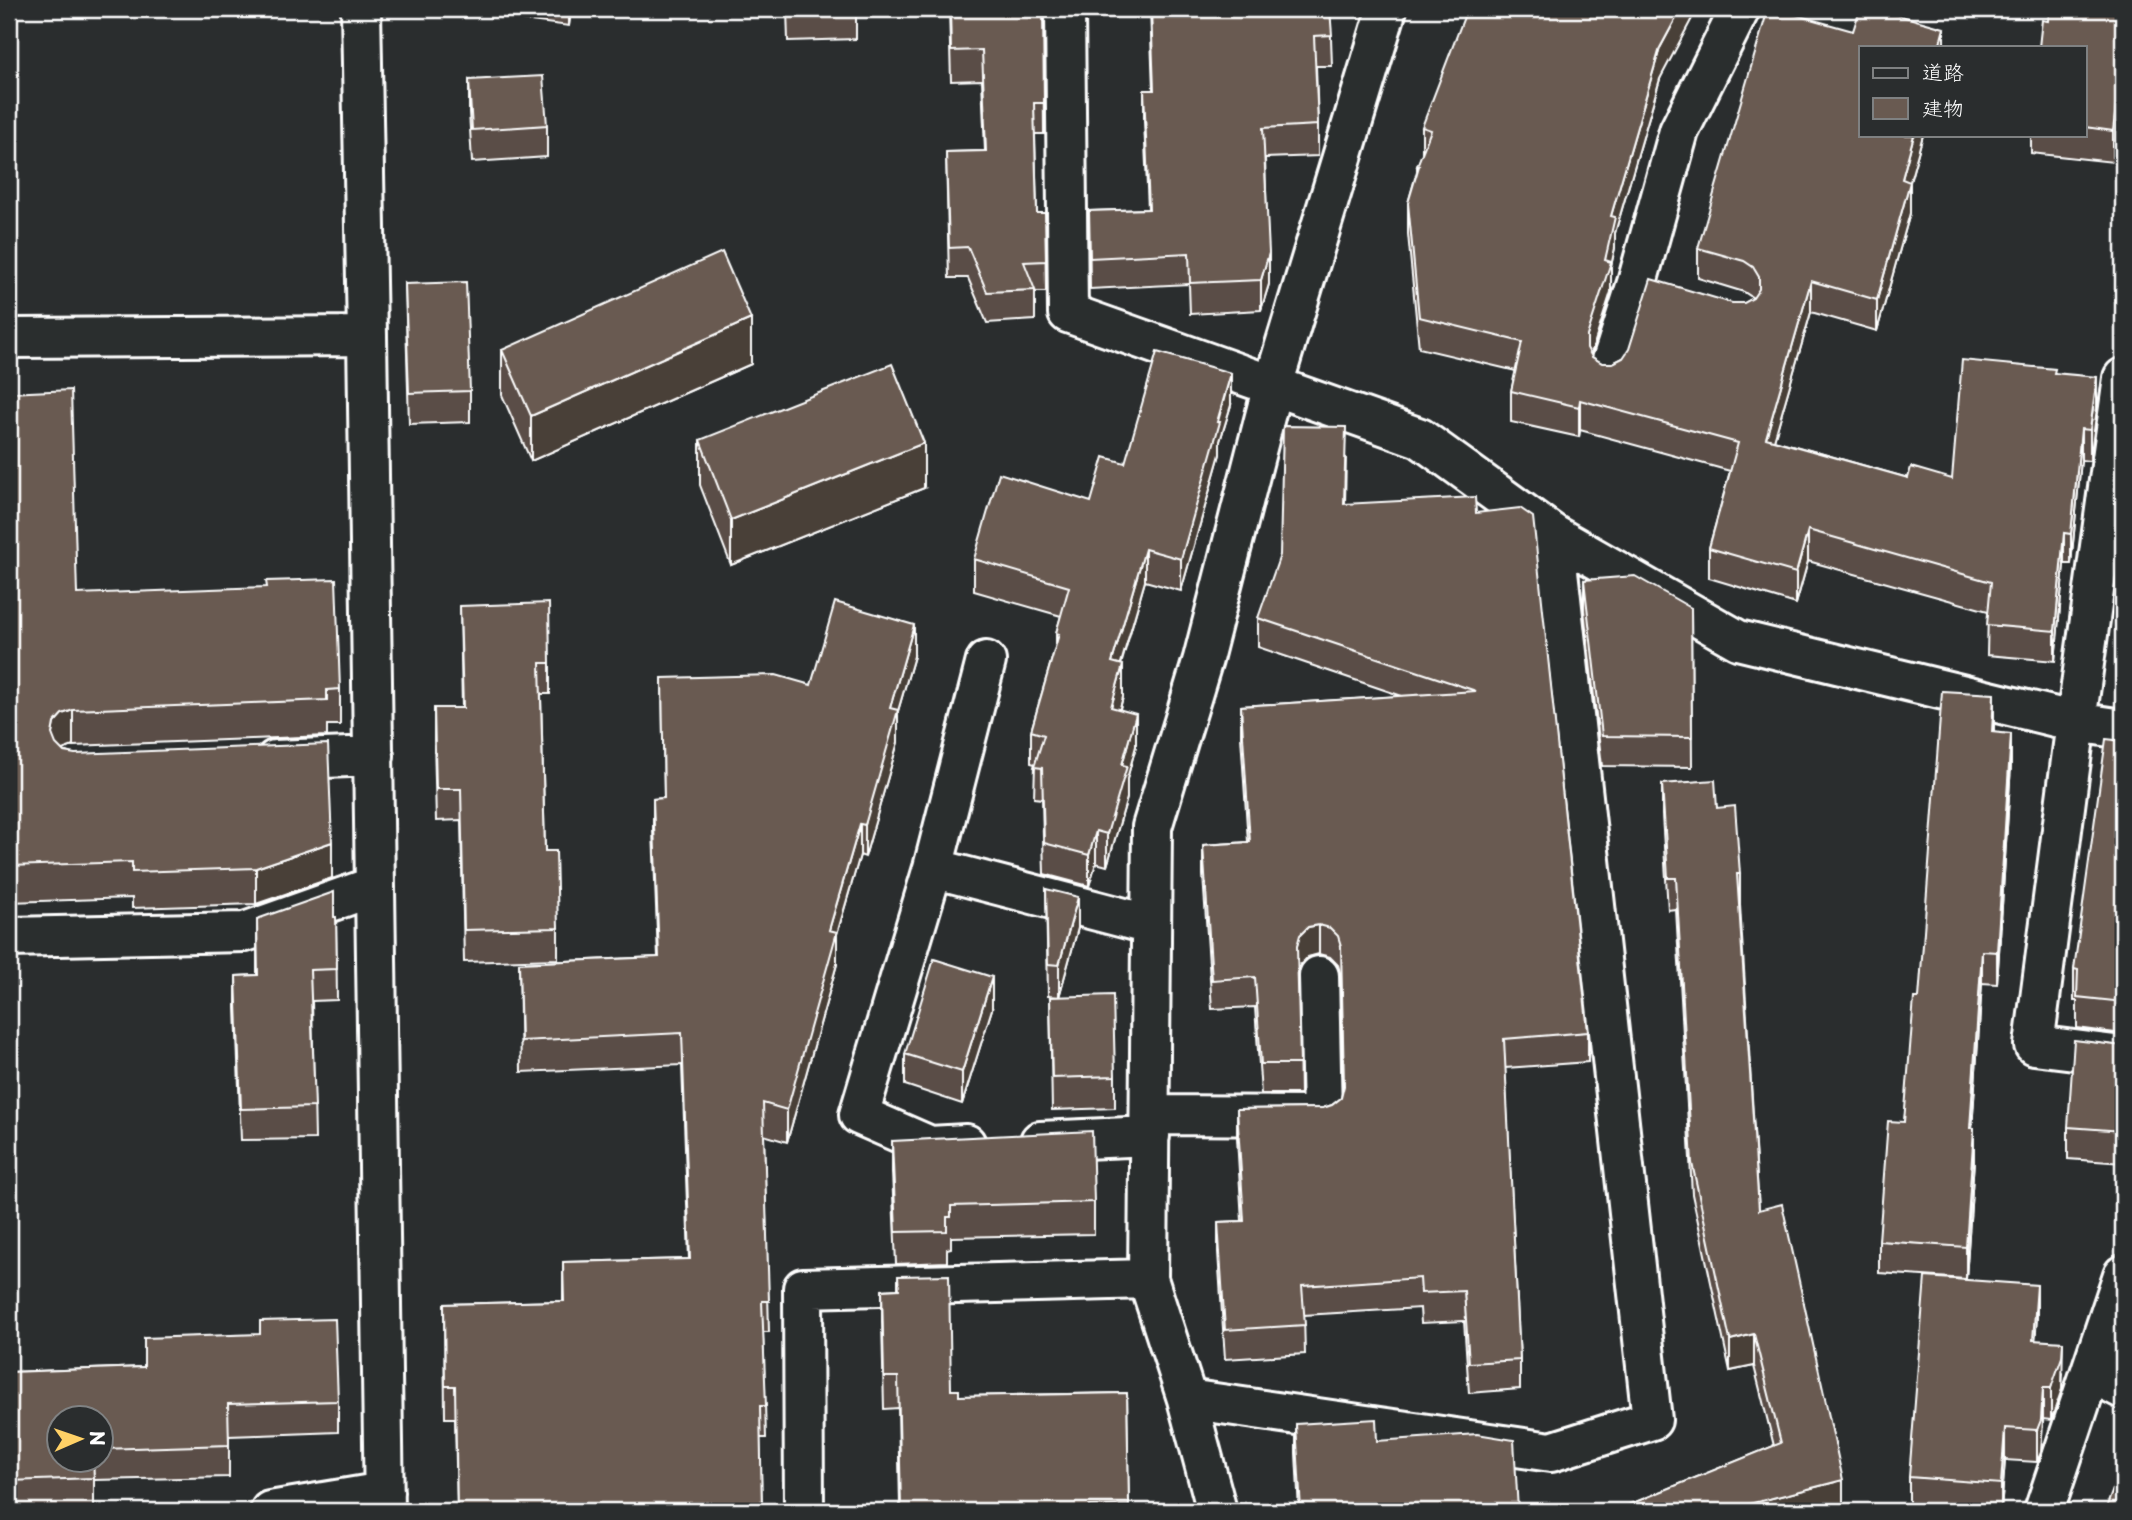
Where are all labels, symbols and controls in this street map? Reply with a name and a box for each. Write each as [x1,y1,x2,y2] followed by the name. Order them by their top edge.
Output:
[1859,46,2086,136] legend
[1922,55,1964,87] text: 道路
[1922,91,1964,123] text: 建物
[46,1404,116,1474] north arrow
[84,1430,112,1446] text: N

